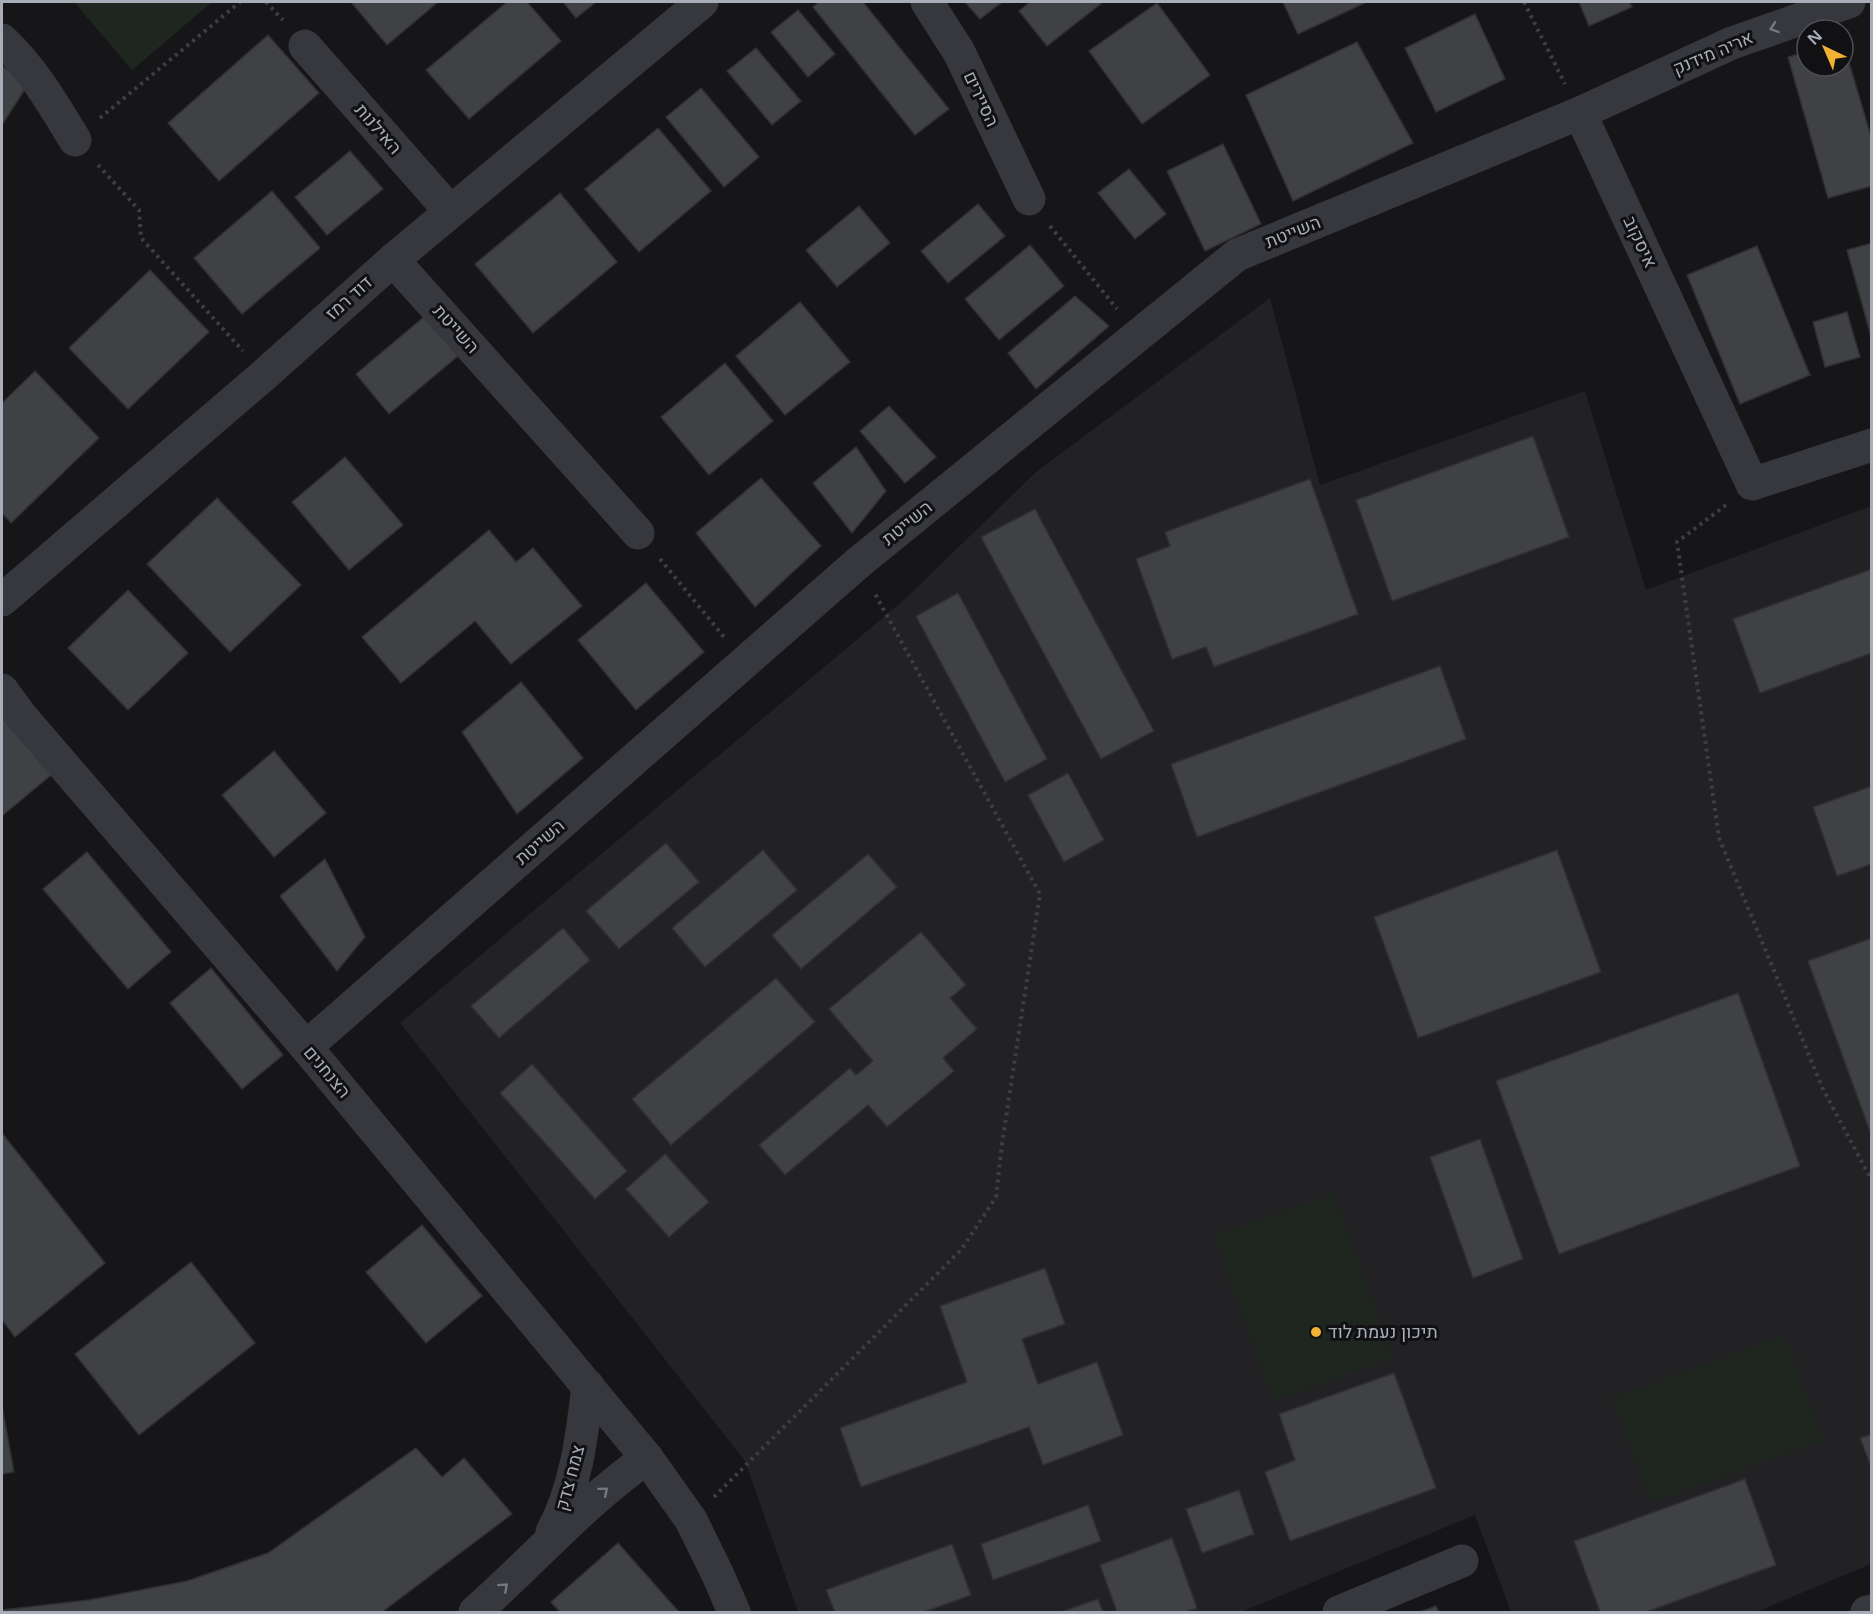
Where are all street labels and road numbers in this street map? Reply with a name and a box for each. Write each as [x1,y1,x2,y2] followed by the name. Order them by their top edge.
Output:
[1669,24,1756,80] street label: אריה מידנק
[959,67,1005,130] street label: הסיירים
[350,98,407,159] street label: האילנות
[1261,209,1324,253] street label: השייטת
[1619,212,1663,271] street label: איסקוב
[320,270,377,325] street label: דוד רמז
[428,299,485,358] street label: השייטת
[876,495,936,550] street label: השייטת
[510,813,569,869] street label: השייטת
[299,1040,357,1103] street label: הצנחנים
[549,1442,589,1513] street label: צמח צדק

